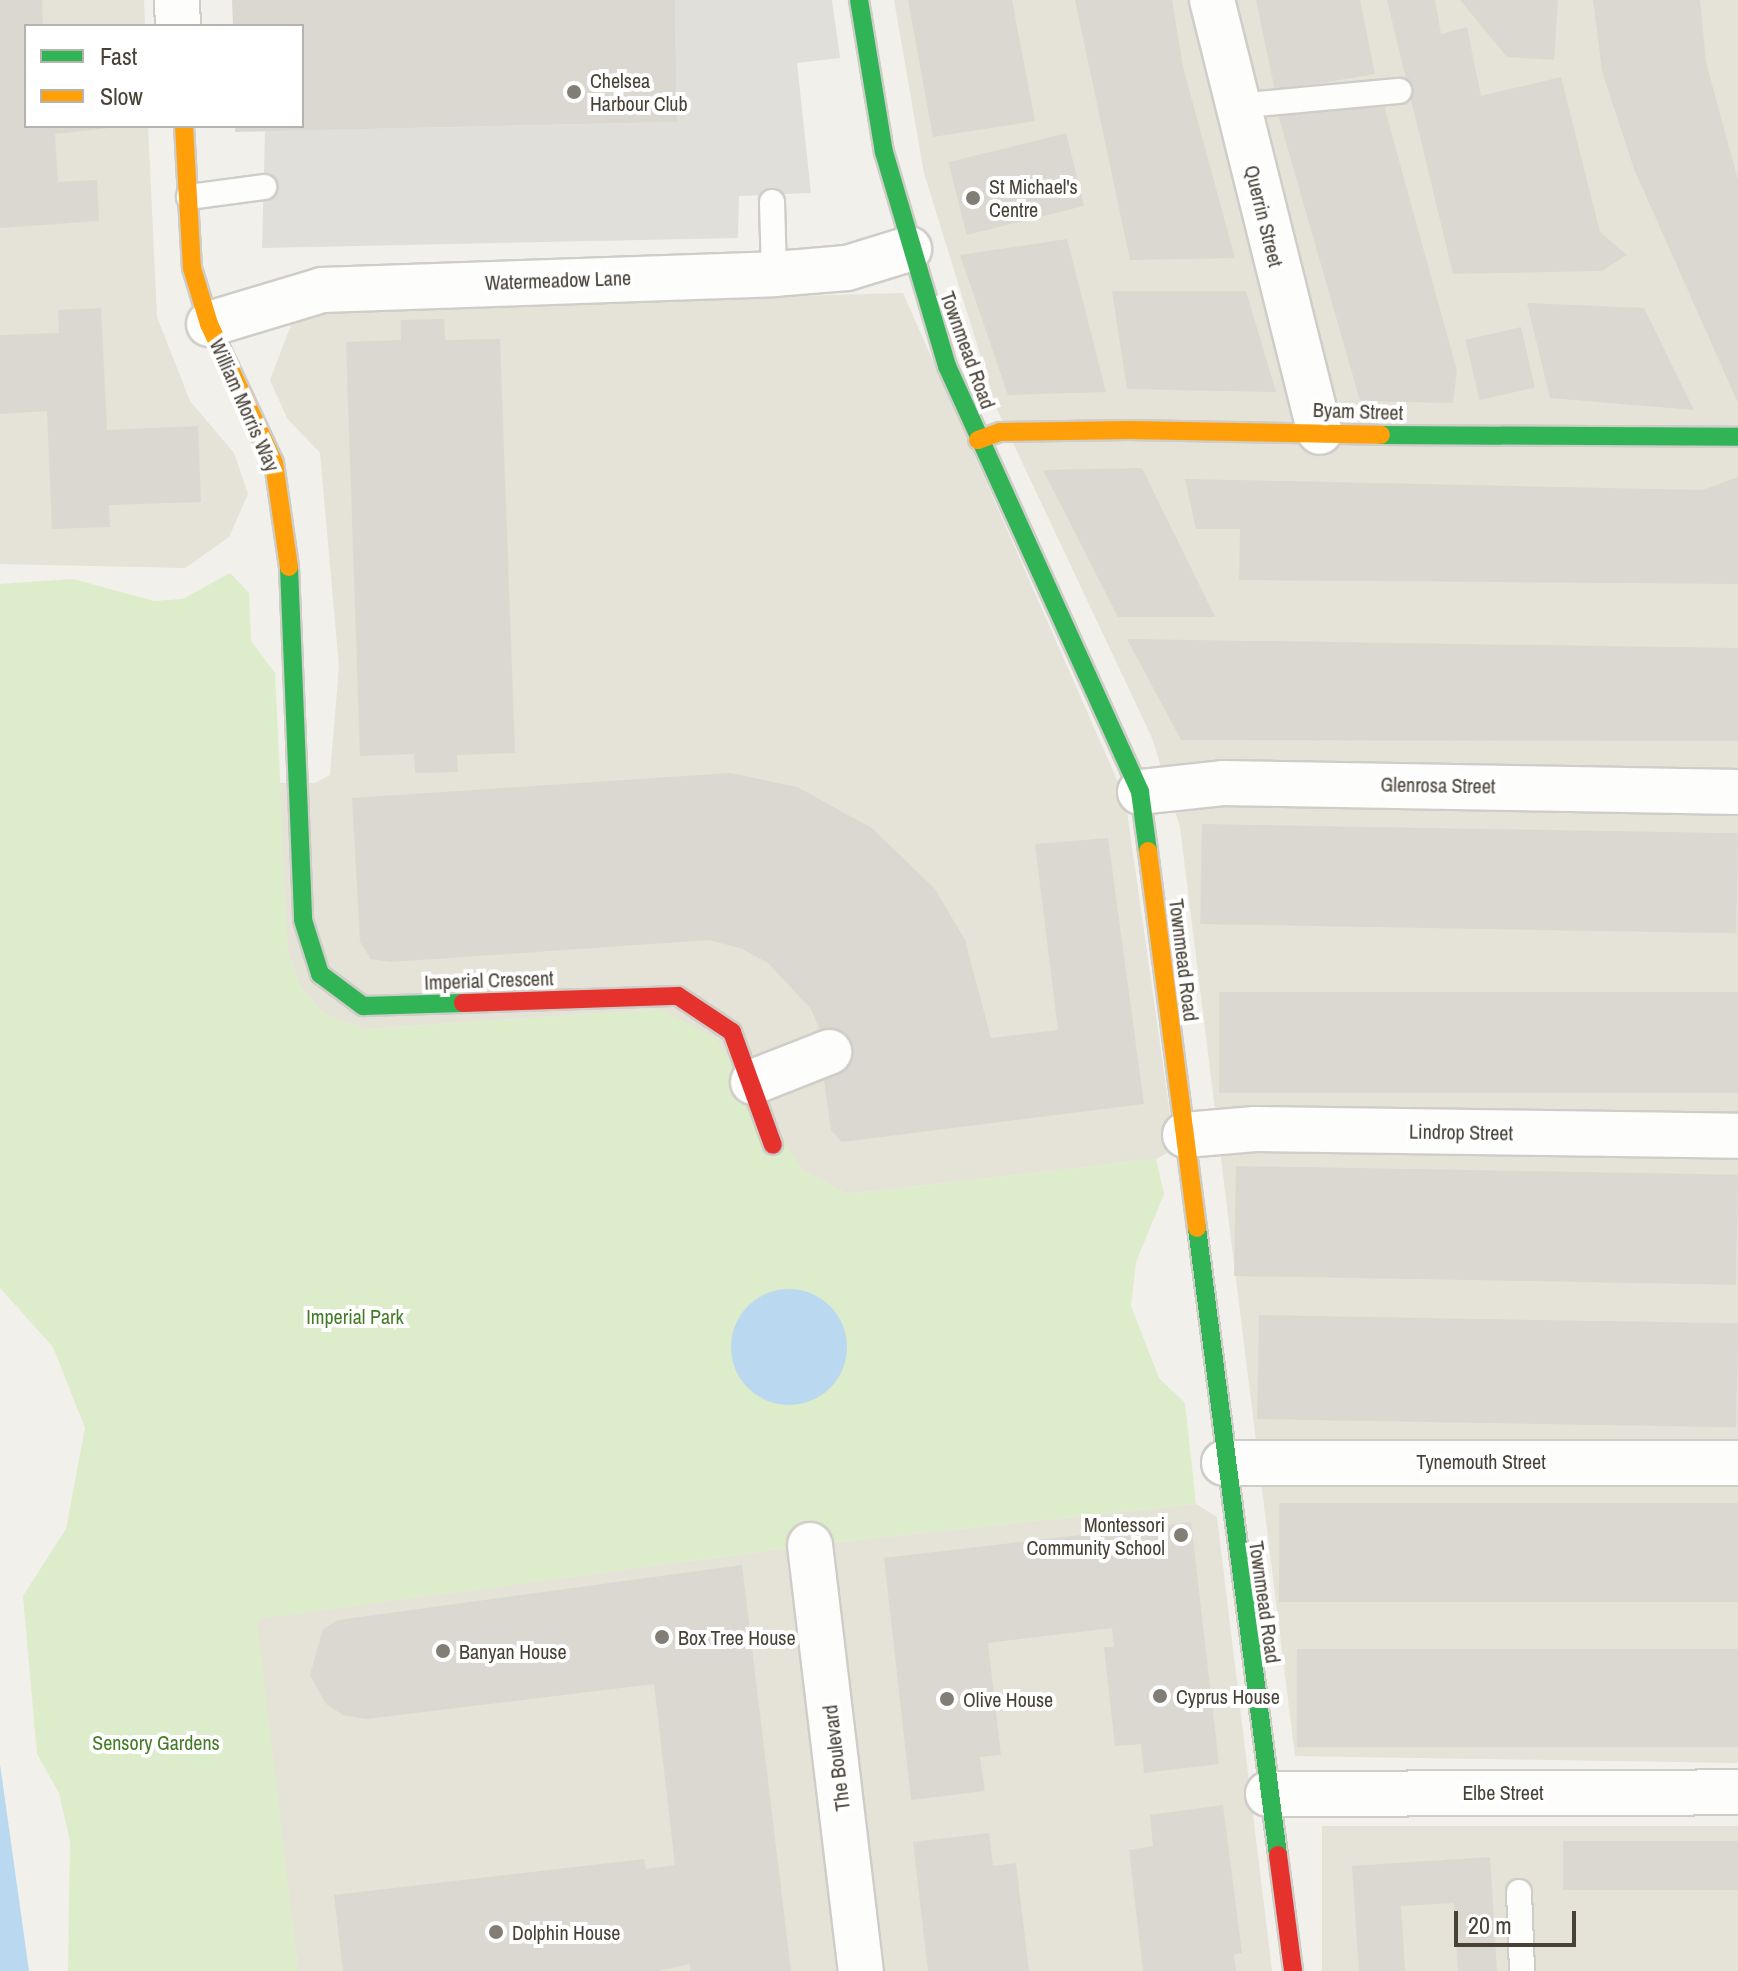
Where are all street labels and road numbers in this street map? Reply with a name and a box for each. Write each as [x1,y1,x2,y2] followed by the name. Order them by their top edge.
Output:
[1240,163,1288,269] street label: Querrin Street
[485,265,631,295] street label: Watermeadow Lane
[936,288,1000,412] street label: Townmead Road
[205,335,285,475] street label: William Morris Way
[1312,397,1404,425] street label: Byam Street
[1380,772,1496,798] street label: Glenrosa Street
[1165,897,1203,1023] street label: Townmead Road
[424,966,554,994] street label: Imperial Crescent
[1409,1119,1513,1145] street label: Lindrop Street
[1416,1449,1546,1473] street label: Tynemouth Street
[1245,1539,1285,1665] street label: Townmead Road
[818,1704,854,1812] street label: The Boulevard
[1462,1780,1544,1804] street label: Elbe Street

